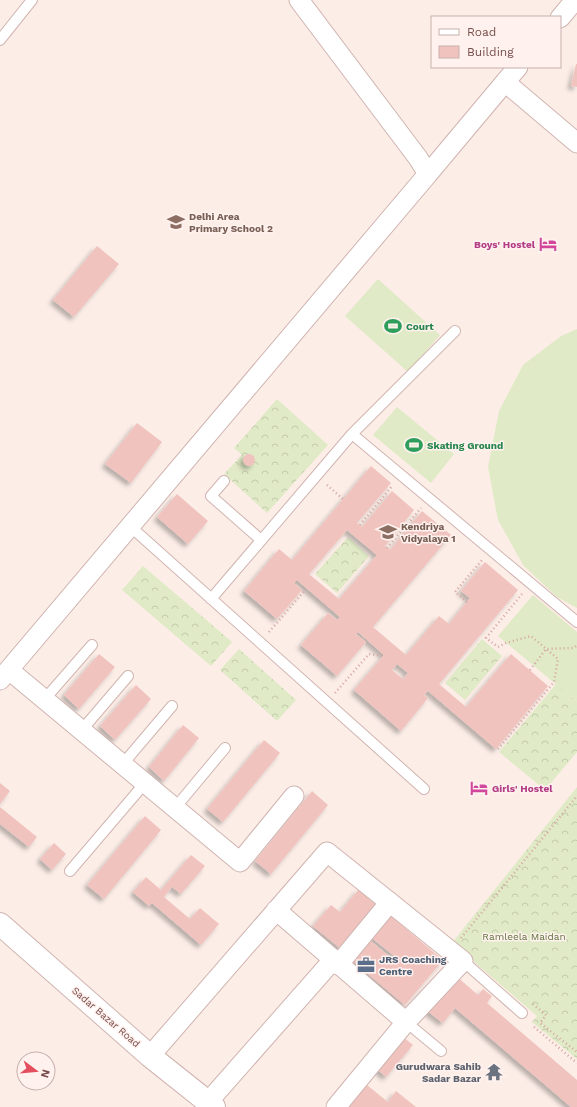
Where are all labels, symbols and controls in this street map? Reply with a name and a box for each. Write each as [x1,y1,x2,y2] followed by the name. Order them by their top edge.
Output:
[431,16,561,68] legend
[467,25,496,39] text: Road
[467,45,514,59] text: Building
[189,211,273,234] place label: Delhi Area Primary School 2
[166,212,186,232] school or university icon: Delhi Area Primary School 2
[538,234,558,254] hotel icon: Boys' Hostel
[474,239,536,250] place label: Boys' Hostel
[383,316,403,336] sports icon: Court
[406,321,434,332] place label: Court
[404,435,424,455] sports icon: Skating Ground
[427,440,503,451] place label: Skating Ground
[401,521,455,544] place label: Kendriya Vidyalaya 1
[378,522,398,542] school or university icon: Kendriya Vidyalaya 1
[469,778,489,798] hotel icon: Girls' Hostel
[492,783,553,794] place label: Girls' Hostel
[482,931,566,942] park label: Ramleela Maidan
[379,954,447,977] place label: JRS Coaching Centre
[356,955,376,975] office icon: JRS Coaching Centre
[70,985,142,1049] street label: Sadar Bazar Road
[16,1051,56,1091] north arrow
[396,1061,482,1084] place label: Gurudwara Sahib Sadar Bazar
[484,1062,504,1082] temple icon: Gurudwara Sahib Sadar Bazar
[38,1068,53,1079] text: N

